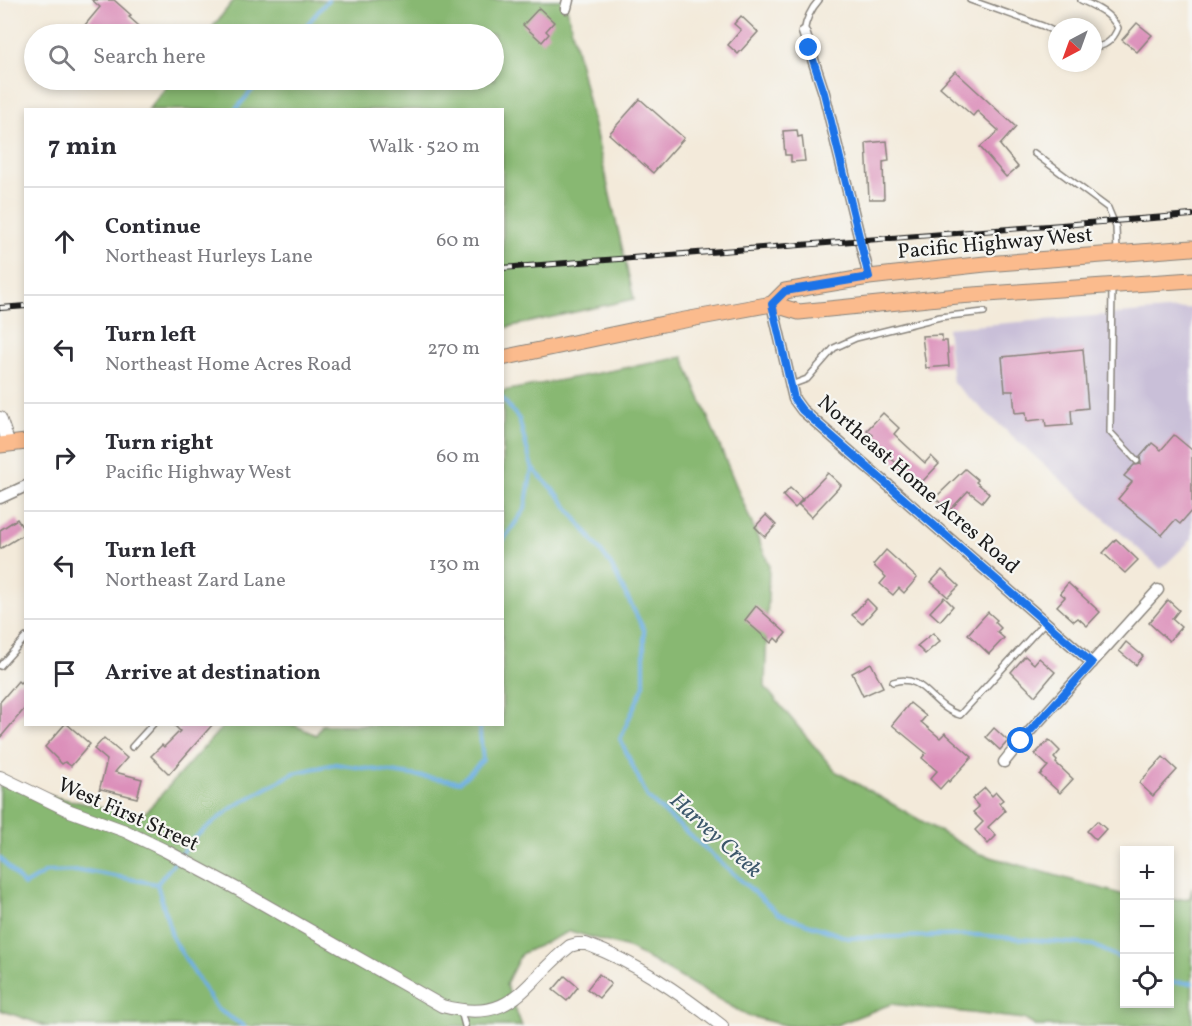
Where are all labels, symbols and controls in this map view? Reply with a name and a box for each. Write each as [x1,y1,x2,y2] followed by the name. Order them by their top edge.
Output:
[1048,18,1102,72] north arrow
[24,24,504,90] search box
[795,34,821,60] route end
[45,41,78,74] icon: search
[93,42,206,73] text: Search here
[48,129,117,165] text: 7 min
[369,133,480,161] text: Walk · 520 m
[105,212,201,243] text: Continue
[896,221,1094,267] street label: Pacific Highway West
[48,225,81,258] icon: ahead
[436,227,480,255] text: 60 m
[105,243,313,271] text: Northeast Hurleys Lane
[105,320,196,351] text: Turn left
[48,333,81,366] icon: left
[427,335,480,363] text: 270 m
[105,351,352,379] text: Northeast Home Acres Road
[811,389,1025,581] street label: Northeast Home Acres Road
[105,428,213,459] text: Turn right
[48,441,81,474] icon: right
[436,443,480,471] text: 60 m
[105,459,291,487] text: Pacific Highway West
[105,536,196,567] text: Turn left
[48,549,81,582] icon: left
[429,551,480,579] text: 130 m
[105,567,286,595] text: Northeast Zard Lane
[48,657,81,690] icon: arrive
[105,658,321,689] text: Arrive at destination
[1007,727,1033,753] route start
[53,771,203,859] street label: West First Street
[662,786,768,886] water label: Harvey Creek
[1120,846,1174,1008] map controls
[1120,846,1174,900] button: +
[1120,900,1174,954] button: −
[1120,954,1174,1008] button: locate

